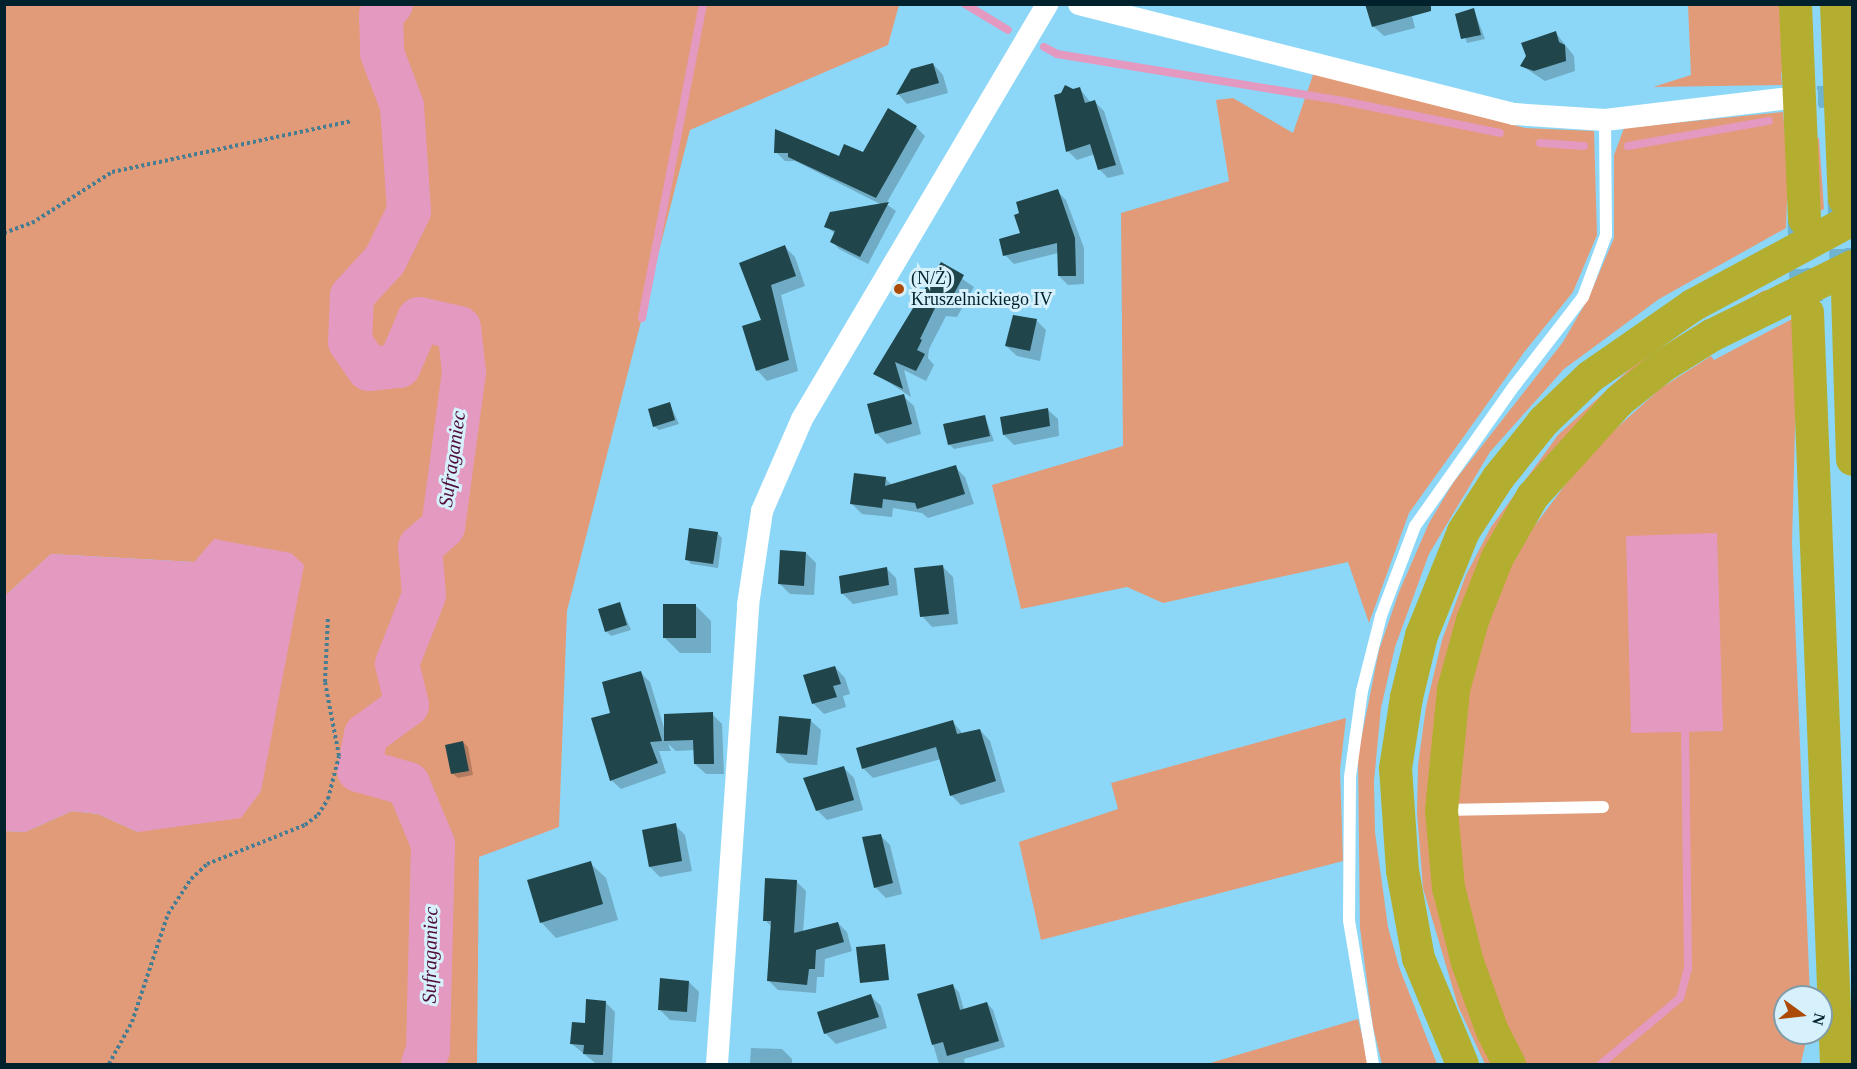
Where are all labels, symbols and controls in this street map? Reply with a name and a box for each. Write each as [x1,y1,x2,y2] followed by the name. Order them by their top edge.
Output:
[911,268,1052,310] place label: (N/Ż) Kruszelnickiego IV
[892,282,906,296] marker: (N/Ż) Kruszelnickiego IV
[433,409,471,509] water label: Sufraganiec
[417,906,443,1004] water label: Sufraganiec
[1773,985,1833,1045] north arrow
[1809,1011,1829,1027] text: N

